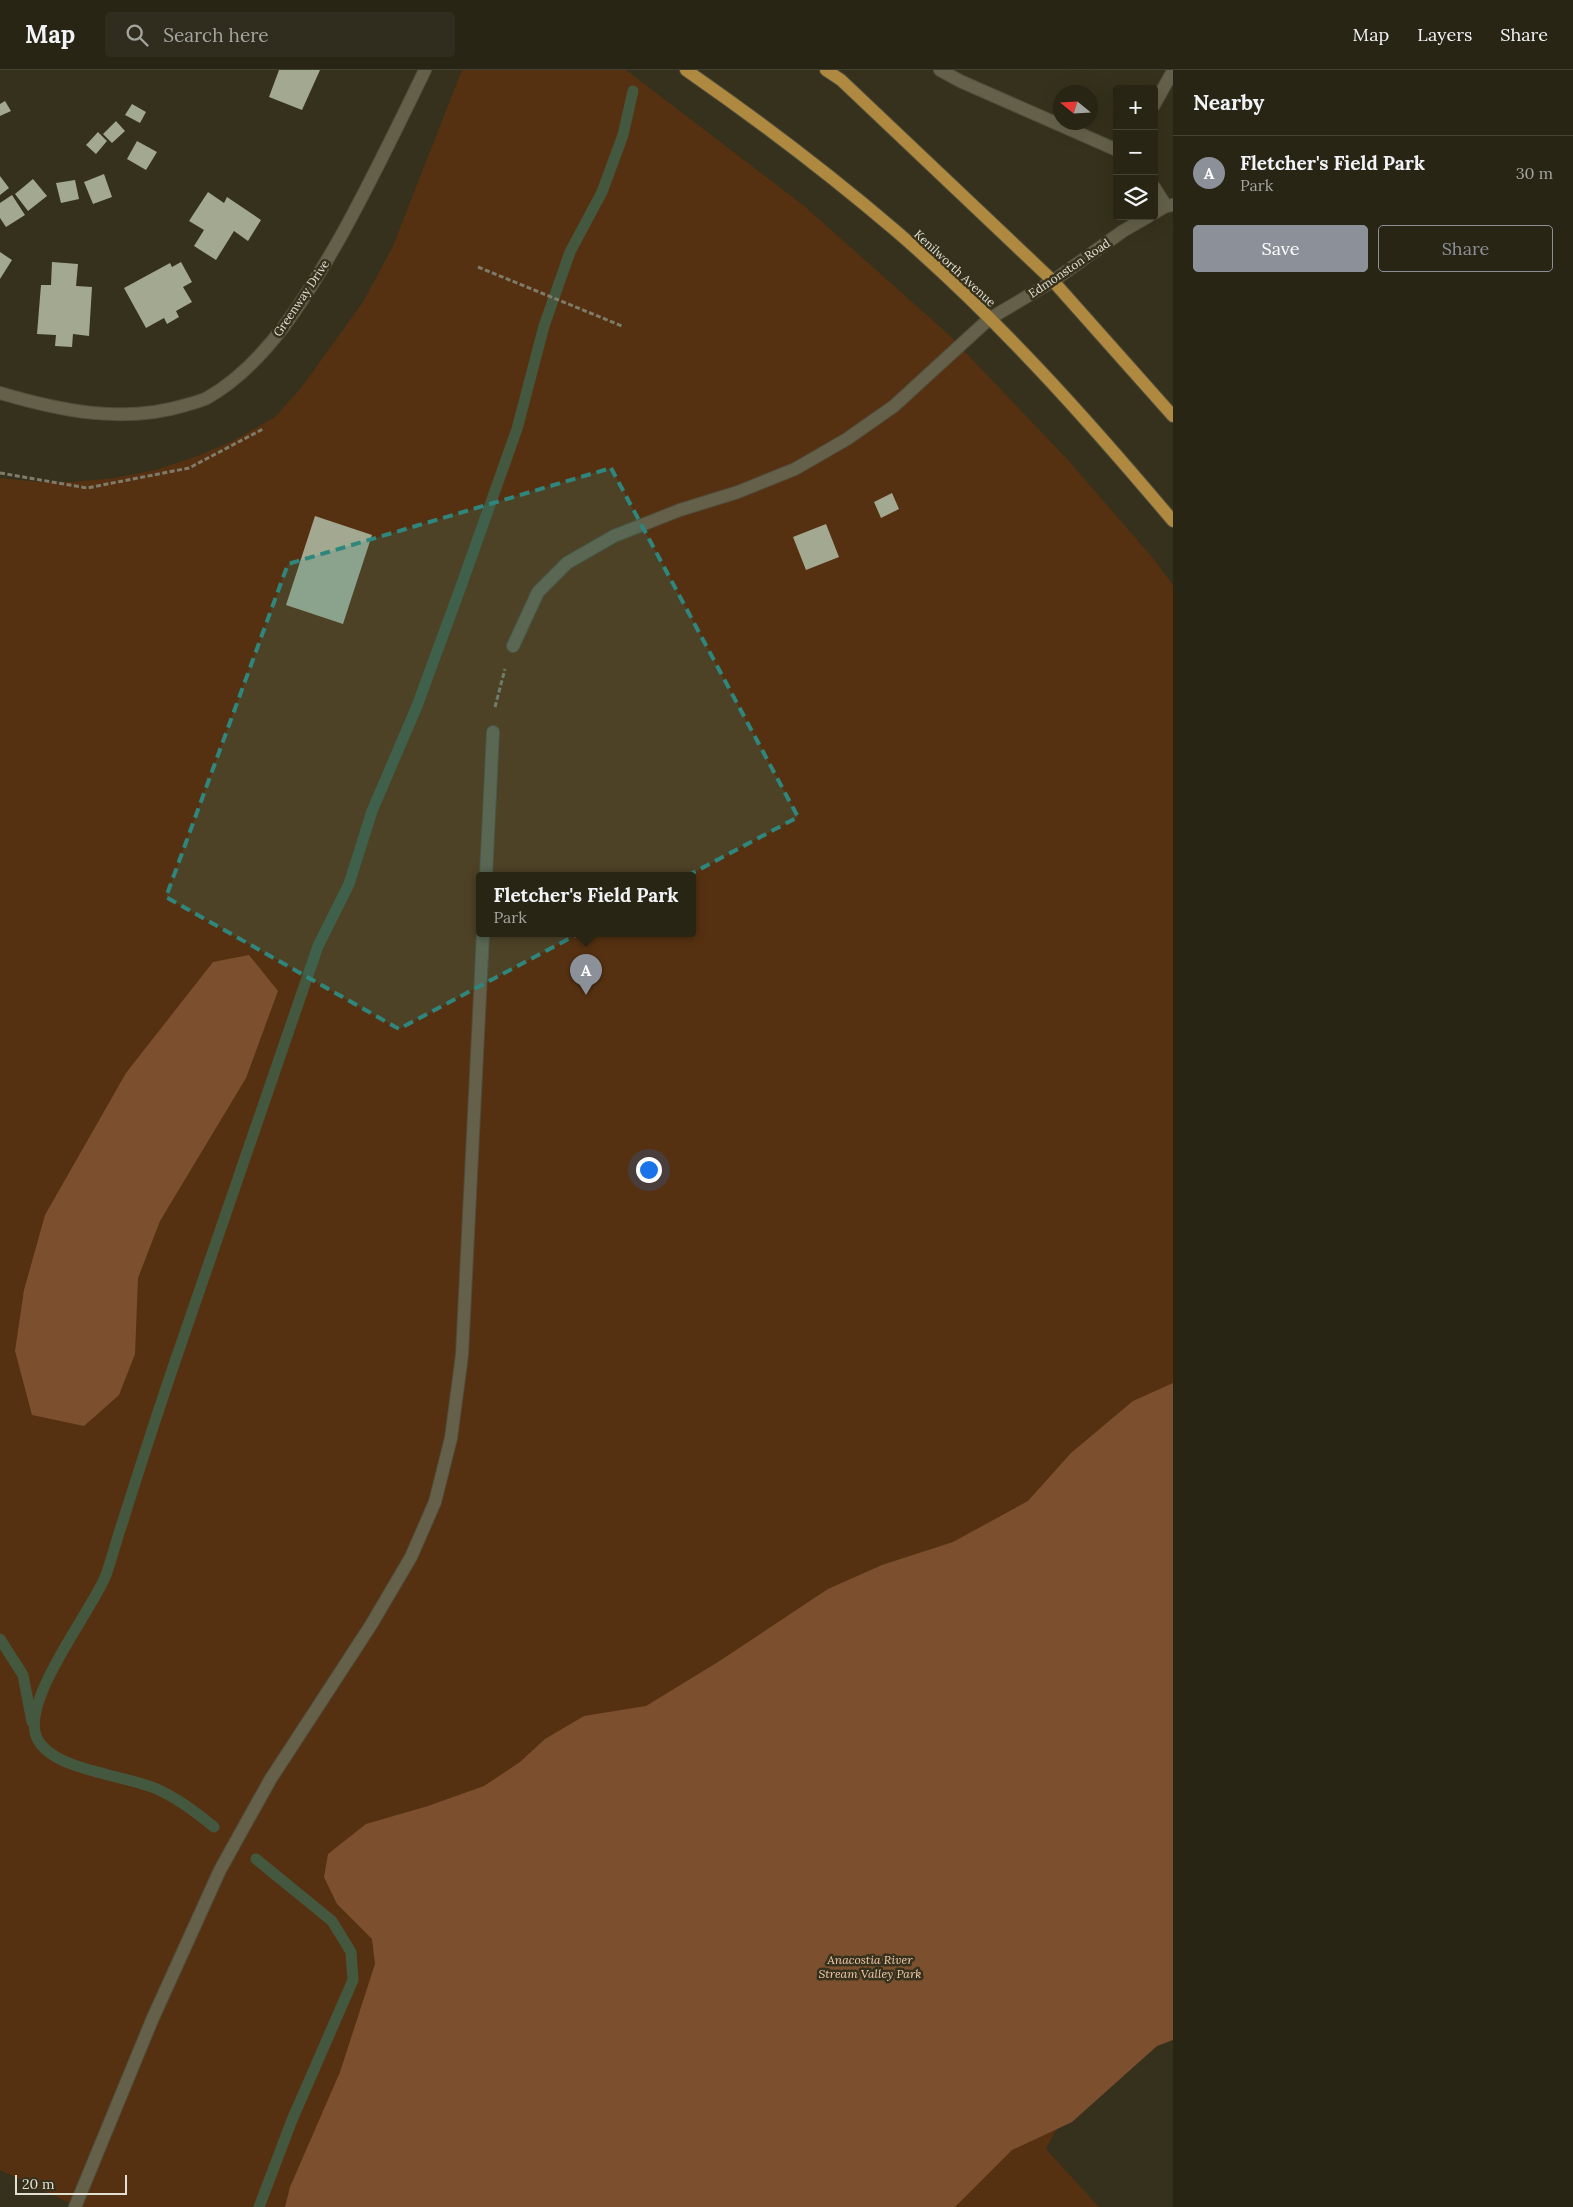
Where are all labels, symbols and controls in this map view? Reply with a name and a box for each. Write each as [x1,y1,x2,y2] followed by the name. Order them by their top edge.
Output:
[105,12,455,57] search box
[25,19,75,50] text: Map
[123,21,151,49] icon: search
[163,23,269,47] text: Search here
[1353,23,1389,46] text: Map
[1417,23,1472,46] text: Layers
[1500,23,1548,46] text: Share
[1053,85,1098,130] north arrow
[1113,85,1158,220] map controls
[1113,85,1158,130] button: +
[1193,89,1264,116] text: Nearby
[1113,130,1158,175] button: −
[1240,151,1425,175] text: Fletcher's Field Park
[1204,163,1214,183] text: A
[1516,163,1553,183] text: 30 m
[1113,175,1158,220] button: layers
[1240,175,1273,195] text: Park
[1193,225,1368,272] button: Save
[1378,225,1553,272] button: Share
[911,226,999,310] street label: Kenilworth Avenue
[1025,235,1113,301] street label: Edmonston Road
[270,256,332,339] street label: Greenway Drive
[476,872,696,937] popup
[494,883,678,907] text: Fletcher's Field Park
[494,907,527,927] text: Park
[570,954,602,995] pin: A
[636,1157,662,1183] your location
[818,1952,922,1981] park label: Anacostia River Stream Valley Park
[15,2172,128,2195] scale bar
[22,2175,54,2193] text: 20 m

